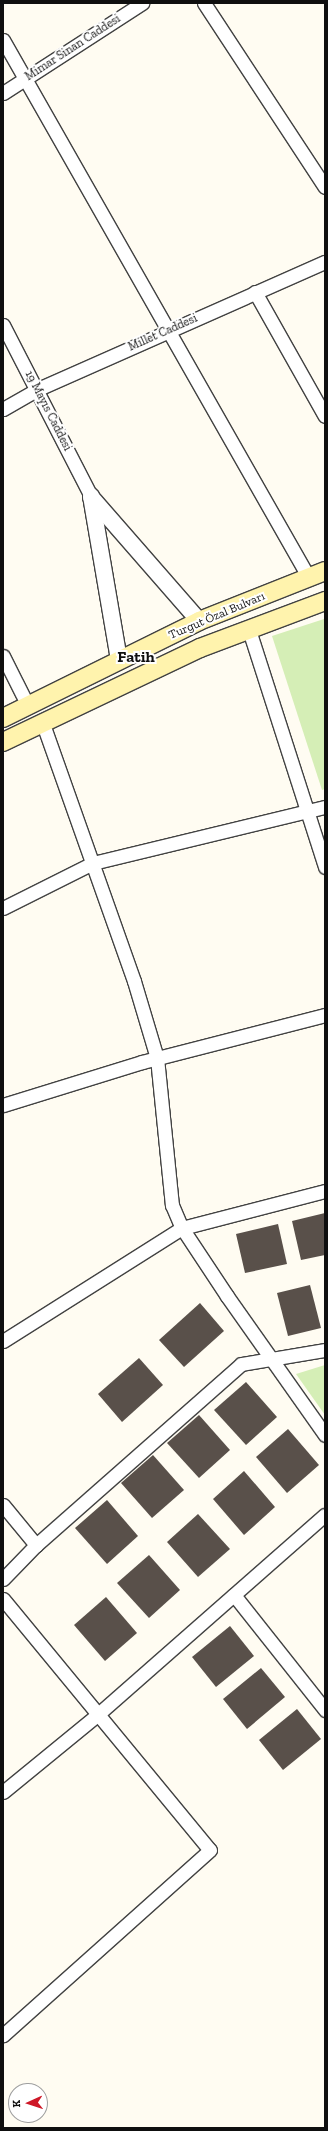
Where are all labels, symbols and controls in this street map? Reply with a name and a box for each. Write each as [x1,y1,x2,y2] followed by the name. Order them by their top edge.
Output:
[23,12,123,84] street label: Mimar Sinan Caddesi
[126,311,200,355] street label: Millet Caddesi
[22,368,74,454] street label: 19 Mayıs Caddesi
[167,589,267,643] street label: Turgut Özal Bulvarı
[117,647,155,667] district label: Fatih
[8,2083,48,2123] north arrow
[10,2100,23,2108] text: K

